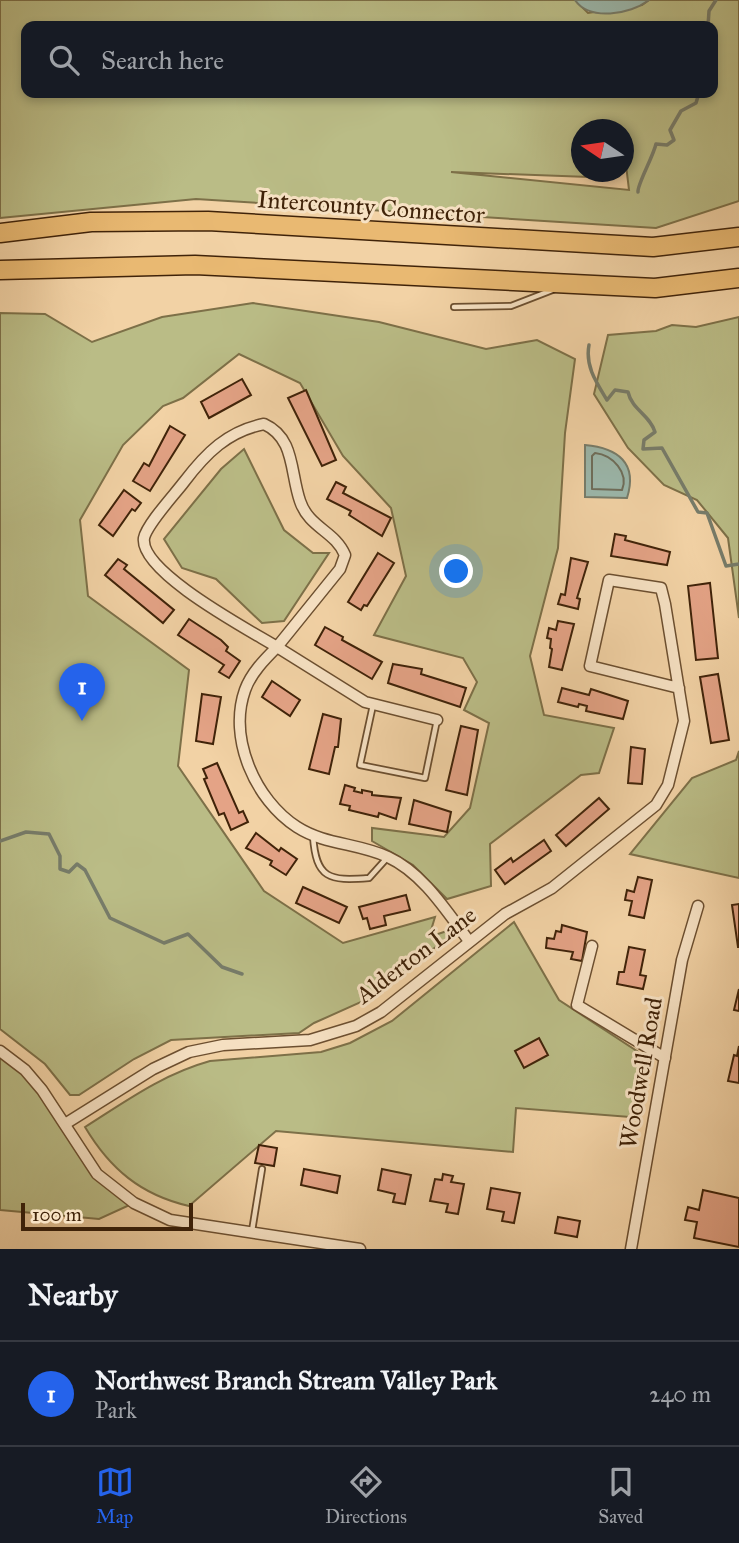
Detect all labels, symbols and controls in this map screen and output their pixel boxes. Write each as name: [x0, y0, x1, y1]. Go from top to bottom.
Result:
search box: [21, 21, 718, 98]
icon: search: [45, 41, 83, 79]
text: Search here: [101, 44, 224, 76]
north arrow: [571, 119, 634, 182]
street label: Intercounty Connector: [256, 184, 486, 230]
your location: [439, 554, 473, 588]
pin: 1: [59, 663, 105, 721]
street label: Alderton Lane: [349, 900, 482, 1011]
street label: Woodwell Road: [613, 995, 669, 1151]
scale bar: [21, 1200, 192, 1232]
text: 100 m: [32, 1203, 82, 1226]
text: Nearby: [28, 1277, 118, 1313]
text: Northwest Branch Stream Valley Park: [95, 1364, 497, 1396]
text: 1: [46, 1380, 56, 1408]
text: 240 m: [649, 1380, 711, 1408]
text: Park: [95, 1396, 137, 1424]
tab: Map: [96, 1463, 134, 1528]
tab: Directions: [325, 1463, 407, 1528]
tab: Saved: [598, 1463, 643, 1528]

